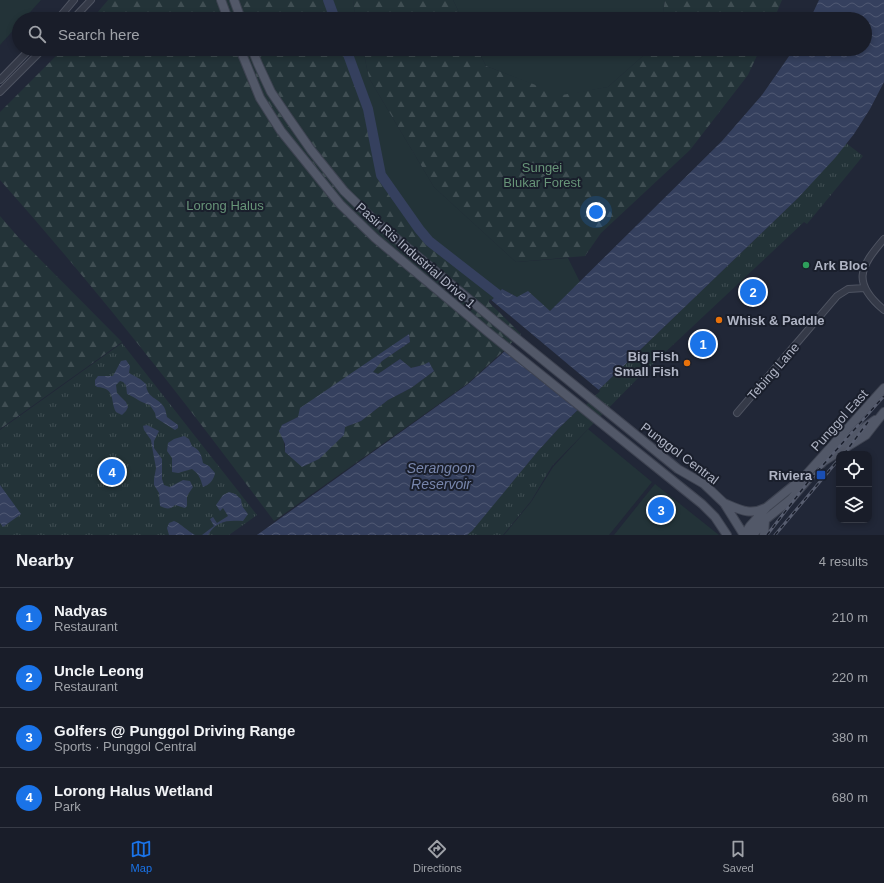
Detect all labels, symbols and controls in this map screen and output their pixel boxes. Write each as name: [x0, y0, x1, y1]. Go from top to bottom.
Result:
search box: [12, 12, 872, 56]
icon: search: [26, 23, 48, 45]
text: Search here: [58, 26, 140, 43]
park label: Sungei Blukar Forest: [503, 160, 581, 190]
park label: Lorong Halus: [186, 198, 264, 213]
street label: Pasir Ris Industrial Drive 1: [353, 199, 478, 311]
your location: [586, 202, 606, 222]
place label: Ark Bloc: [814, 258, 867, 273]
marker: Ark Bloc: [801, 260, 811, 270]
pin: 2: [740, 277, 766, 307]
place label: Whisk & Paddle: [727, 313, 825, 328]
marker: Whisk & Paddle: [714, 315, 724, 325]
pin: 1: [690, 329, 716, 359]
street label: Tebing Lane: [744, 340, 802, 403]
place label: Big Fish Small Fish: [614, 349, 679, 379]
marker: Big Fish Small Fish: [682, 358, 692, 368]
street label: Punggol East: [808, 386, 871, 454]
street label: Punggol Central: [638, 419, 722, 488]
map controls: [836, 451, 872, 523]
button: locate: [836, 451, 872, 487]
pin: 4: [99, 457, 125, 487]
water label: Serangoon Reservoir: [407, 460, 475, 492]
place label: Riviera: [769, 468, 813, 483]
marker: Riviera: [815, 469, 827, 481]
button: layers: [836, 487, 872, 523]
pin: 3: [648, 495, 674, 525]
text: Nearby: [16, 551, 74, 570]
text: 4 results: [819, 554, 868, 569]
text: Nadyas: [54, 602, 107, 619]
text: 1: [25, 610, 33, 625]
text: 210 m: [832, 610, 868, 625]
text: Restaurant: [54, 619, 118, 634]
text: Uncle Leong: [54, 662, 144, 679]
text: 2: [25, 670, 33, 685]
text: 220 m: [832, 670, 868, 685]
text: Restaurant: [54, 679, 118, 694]
text: Golfers @ Punggol Driving Range: [54, 722, 295, 739]
text: 3: [25, 730, 33, 745]
text: 380 m: [832, 730, 868, 745]
text: Sports · Punggol Central: [54, 739, 196, 754]
text: Lorong Halus Wetland: [54, 782, 213, 799]
text: 4: [25, 790, 33, 805]
text: 680 m: [832, 790, 868, 805]
text: Park: [54, 799, 81, 814]
tab: Map: [130, 838, 152, 874]
tab: Directions: [413, 838, 462, 874]
tab: Saved: [722, 838, 754, 874]

